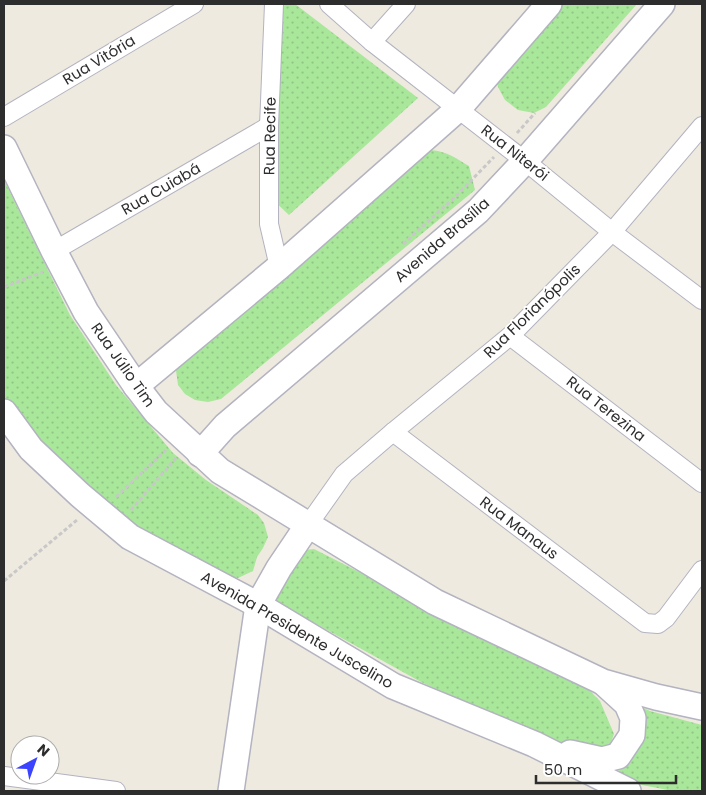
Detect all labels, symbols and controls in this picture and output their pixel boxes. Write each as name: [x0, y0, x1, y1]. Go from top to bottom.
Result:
street label: Rua Vitória: [59, 30, 139, 89]
street label: Rua Recife: [258, 97, 281, 175]
street label: Rua Niterói: [477, 119, 554, 186]
street label: Rua Cuiabá: [117, 157, 204, 220]
street label: Avenida Brasília: [390, 193, 494, 287]
street label: Rua Florianópolis: [479, 259, 585, 362]
street label: Rua Júlio Tim: [87, 318, 160, 411]
street label: Rua Terezina: [562, 371, 650, 446]
street label: Rua Manaus: [476, 491, 563, 564]
street label: Avenida Presidente Juscelino: [197, 566, 397, 693]
north arrow: [10, 735, 60, 785]
text: N: [33, 739, 54, 761]
scale bar: [536, 752, 676, 784]
text: 50 m: [544, 759, 582, 780]

